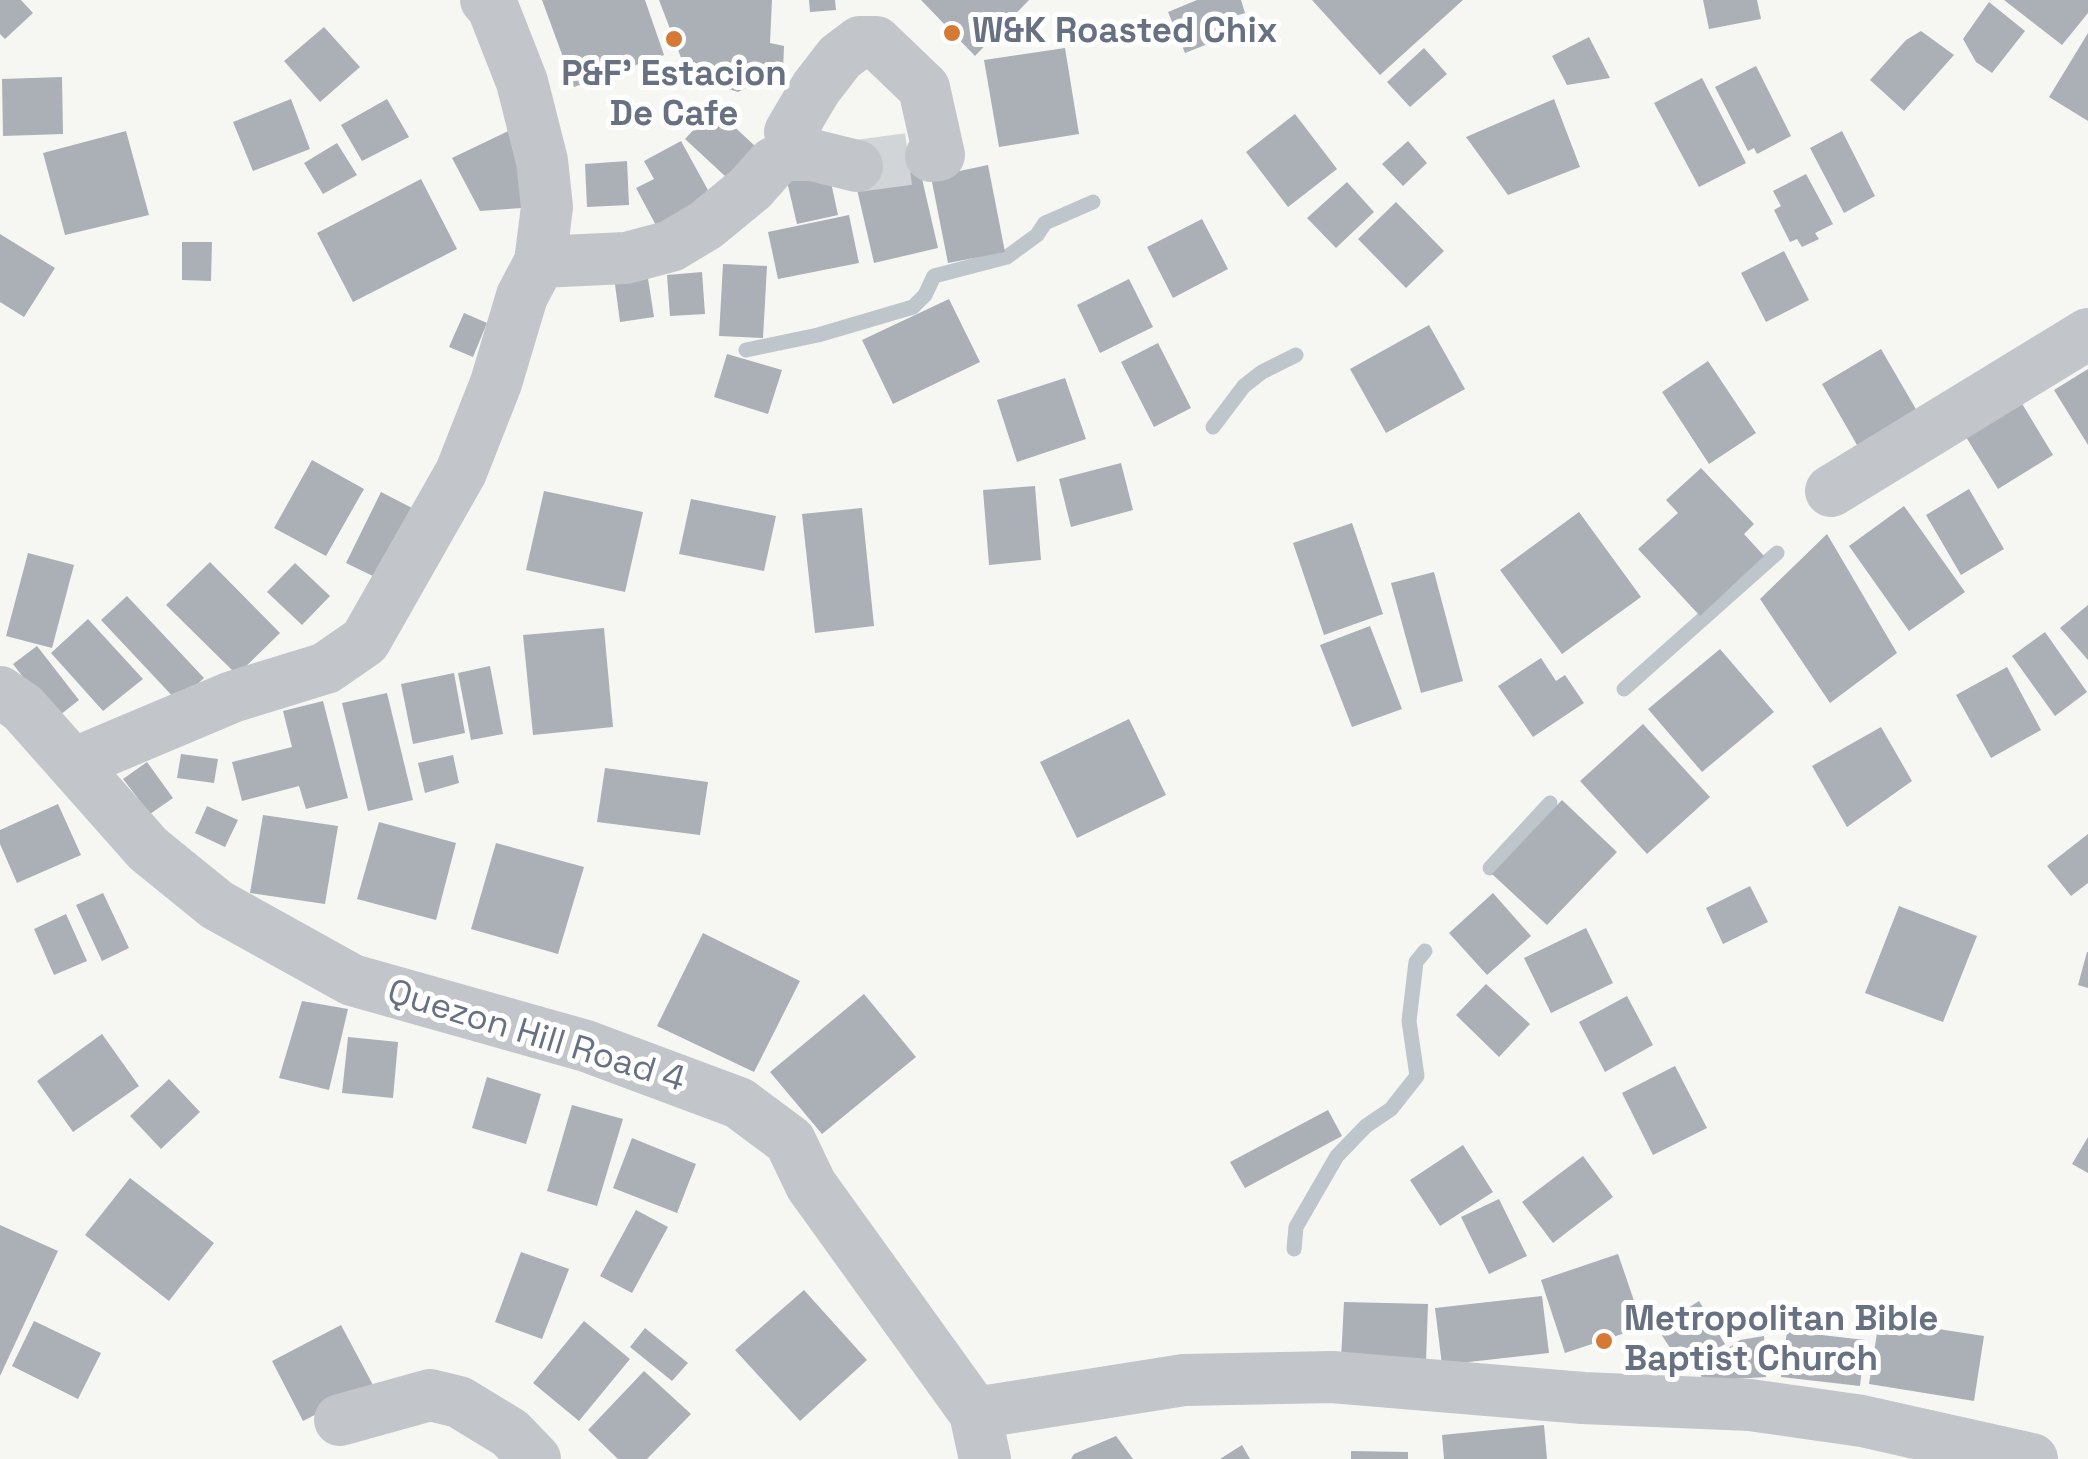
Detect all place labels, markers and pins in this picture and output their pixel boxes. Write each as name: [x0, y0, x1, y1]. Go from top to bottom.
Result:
place label: W&K Roasted Chix: [972, 12, 1277, 54]
marker: W&K Roasted Chix: [941, 22, 963, 44]
marker: P&F' Estacion De Cafe: [663, 28, 685, 50]
place label: P&F' Estacion De Cafe: [561, 55, 787, 137]
place label: Metropolitan Bible Baptist Church: [1624, 1300, 1939, 1382]
marker: Metropolitan Bible Baptist Church: [1593, 1330, 1615, 1352]

